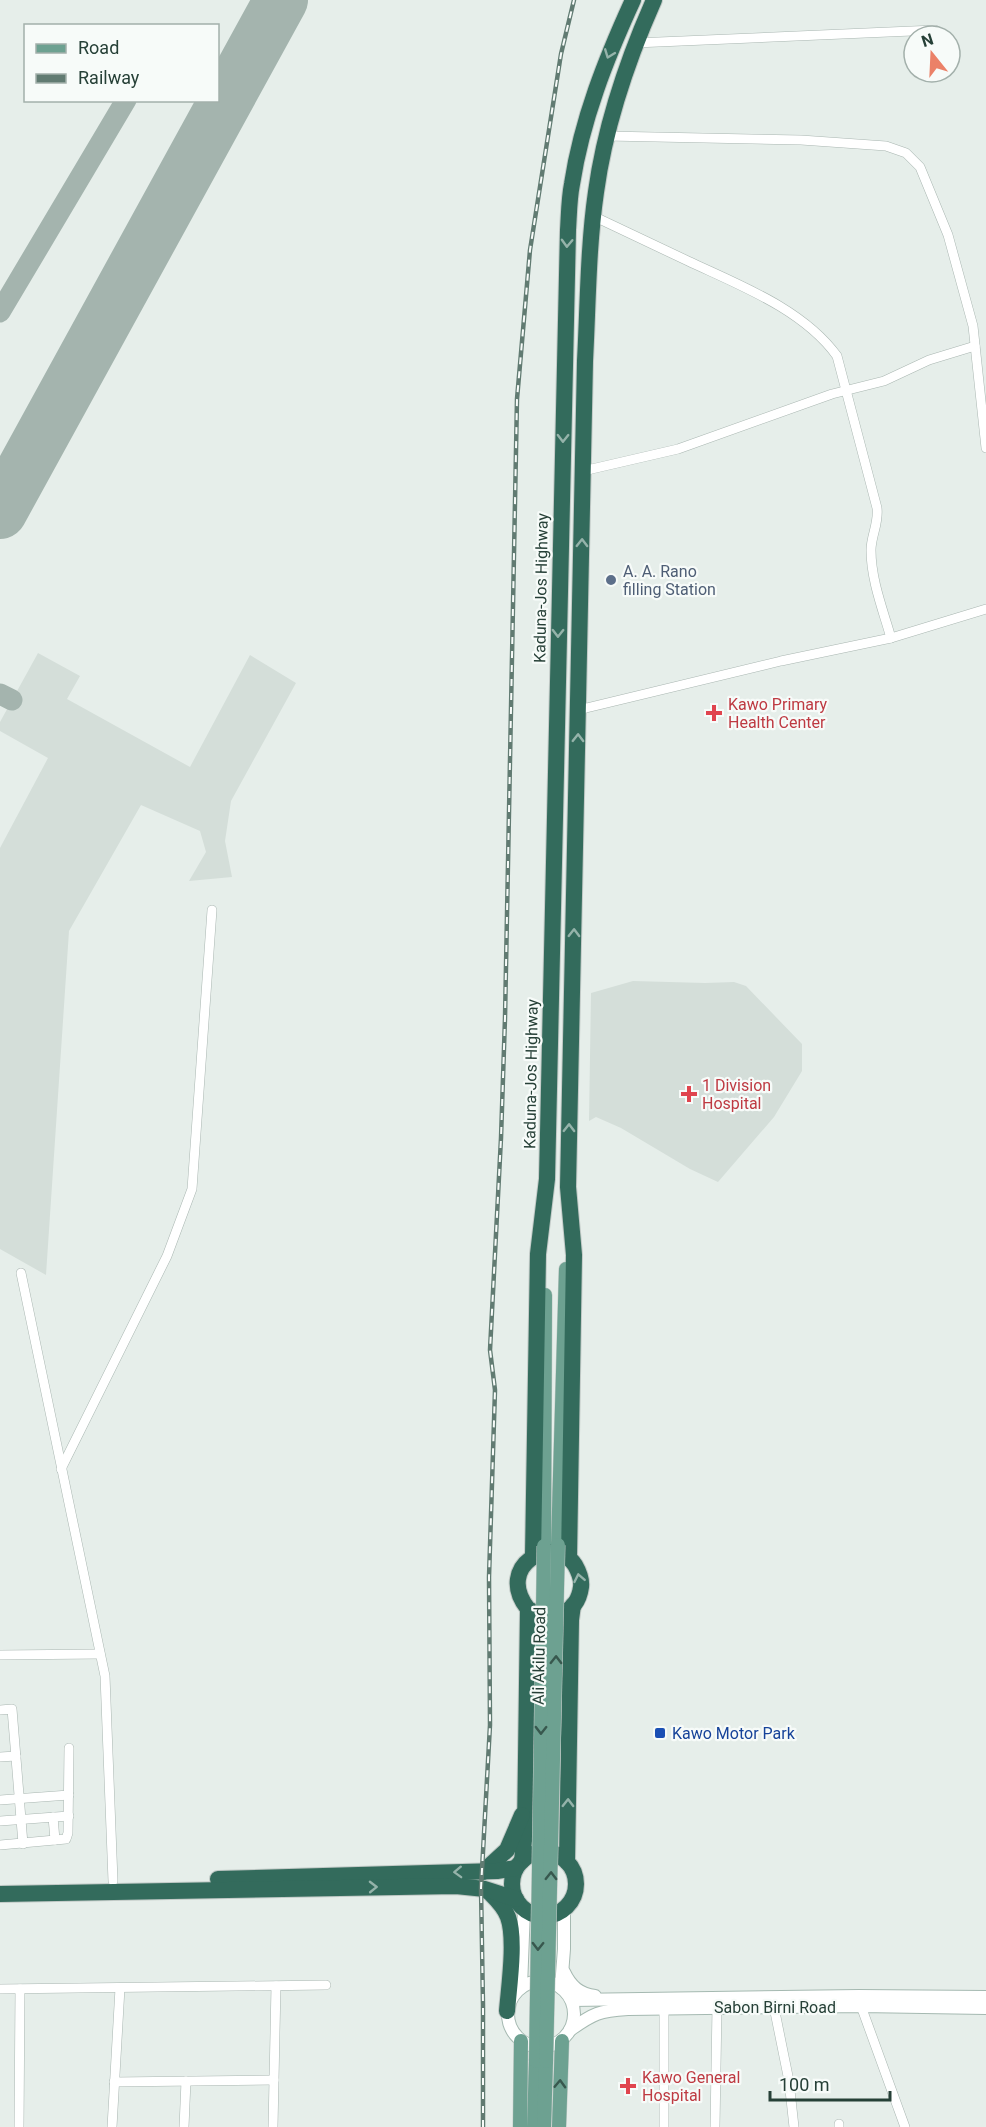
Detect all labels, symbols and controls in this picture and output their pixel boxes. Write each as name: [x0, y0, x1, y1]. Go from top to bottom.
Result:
legend: [24, 24, 219, 102]
north arrow: [902, 24, 962, 84]
text: N: [919, 29, 936, 51]
text: Road: [78, 37, 119, 58]
one-way arrow: [604, 47, 616, 58]
text: Railway: [78, 67, 140, 88]
one-way arrow: [561, 238, 574, 247]
one-way arrow: [556, 433, 569, 442]
street label: Kaduna-Jos Highway: [530, 512, 552, 663]
one-way arrow: [576, 539, 588, 548]
place label: A. A. Rano filling Station: [623, 562, 716, 599]
marker: A. A. Rano filling Station: [604, 573, 618, 587]
one-way arrow: [552, 628, 565, 637]
place label: Kawo Primary Health Center: [728, 695, 828, 732]
marker: Kawo Primary Health Center: [705, 704, 723, 722]
one-way arrow: [571, 734, 584, 743]
one-way arrow: [567, 929, 580, 938]
street label: Kaduna-Jos Highway: [520, 998, 542, 1149]
place label: 1 Division Hospital: [702, 1076, 771, 1113]
marker: 1 Division Hospital: [680, 1085, 698, 1103]
one-way arrow: [563, 1124, 576, 1133]
one-way arrow: [573, 1573, 586, 1583]
street label: Ali Akilu Road: [529, 1607, 549, 1705]
one-way arrow: [549, 1656, 562, 1665]
place label: Kawo Motor Park: [672, 1724, 796, 1743]
one-way arrow: [535, 1726, 547, 1735]
marker: Kawo Motor Park: [653, 1726, 667, 1740]
one-way arrow: [562, 1799, 574, 1808]
one-way arrow: [454, 1866, 463, 1878]
one-way arrow: [544, 1872, 557, 1881]
one-way arrow: [369, 1881, 378, 1894]
one-way arrow: [531, 1942, 544, 1951]
street label: Sabon Birni Road: [714, 1998, 836, 2017]
scale bar: [770, 2064, 890, 2102]
place label: Kawo General Hospital: [642, 2068, 740, 2105]
text: 100 m: [779, 2074, 830, 2095]
marker: Kawo General Hospital: [619, 2077, 637, 2095]
one-way arrow: [554, 2079, 567, 2088]

